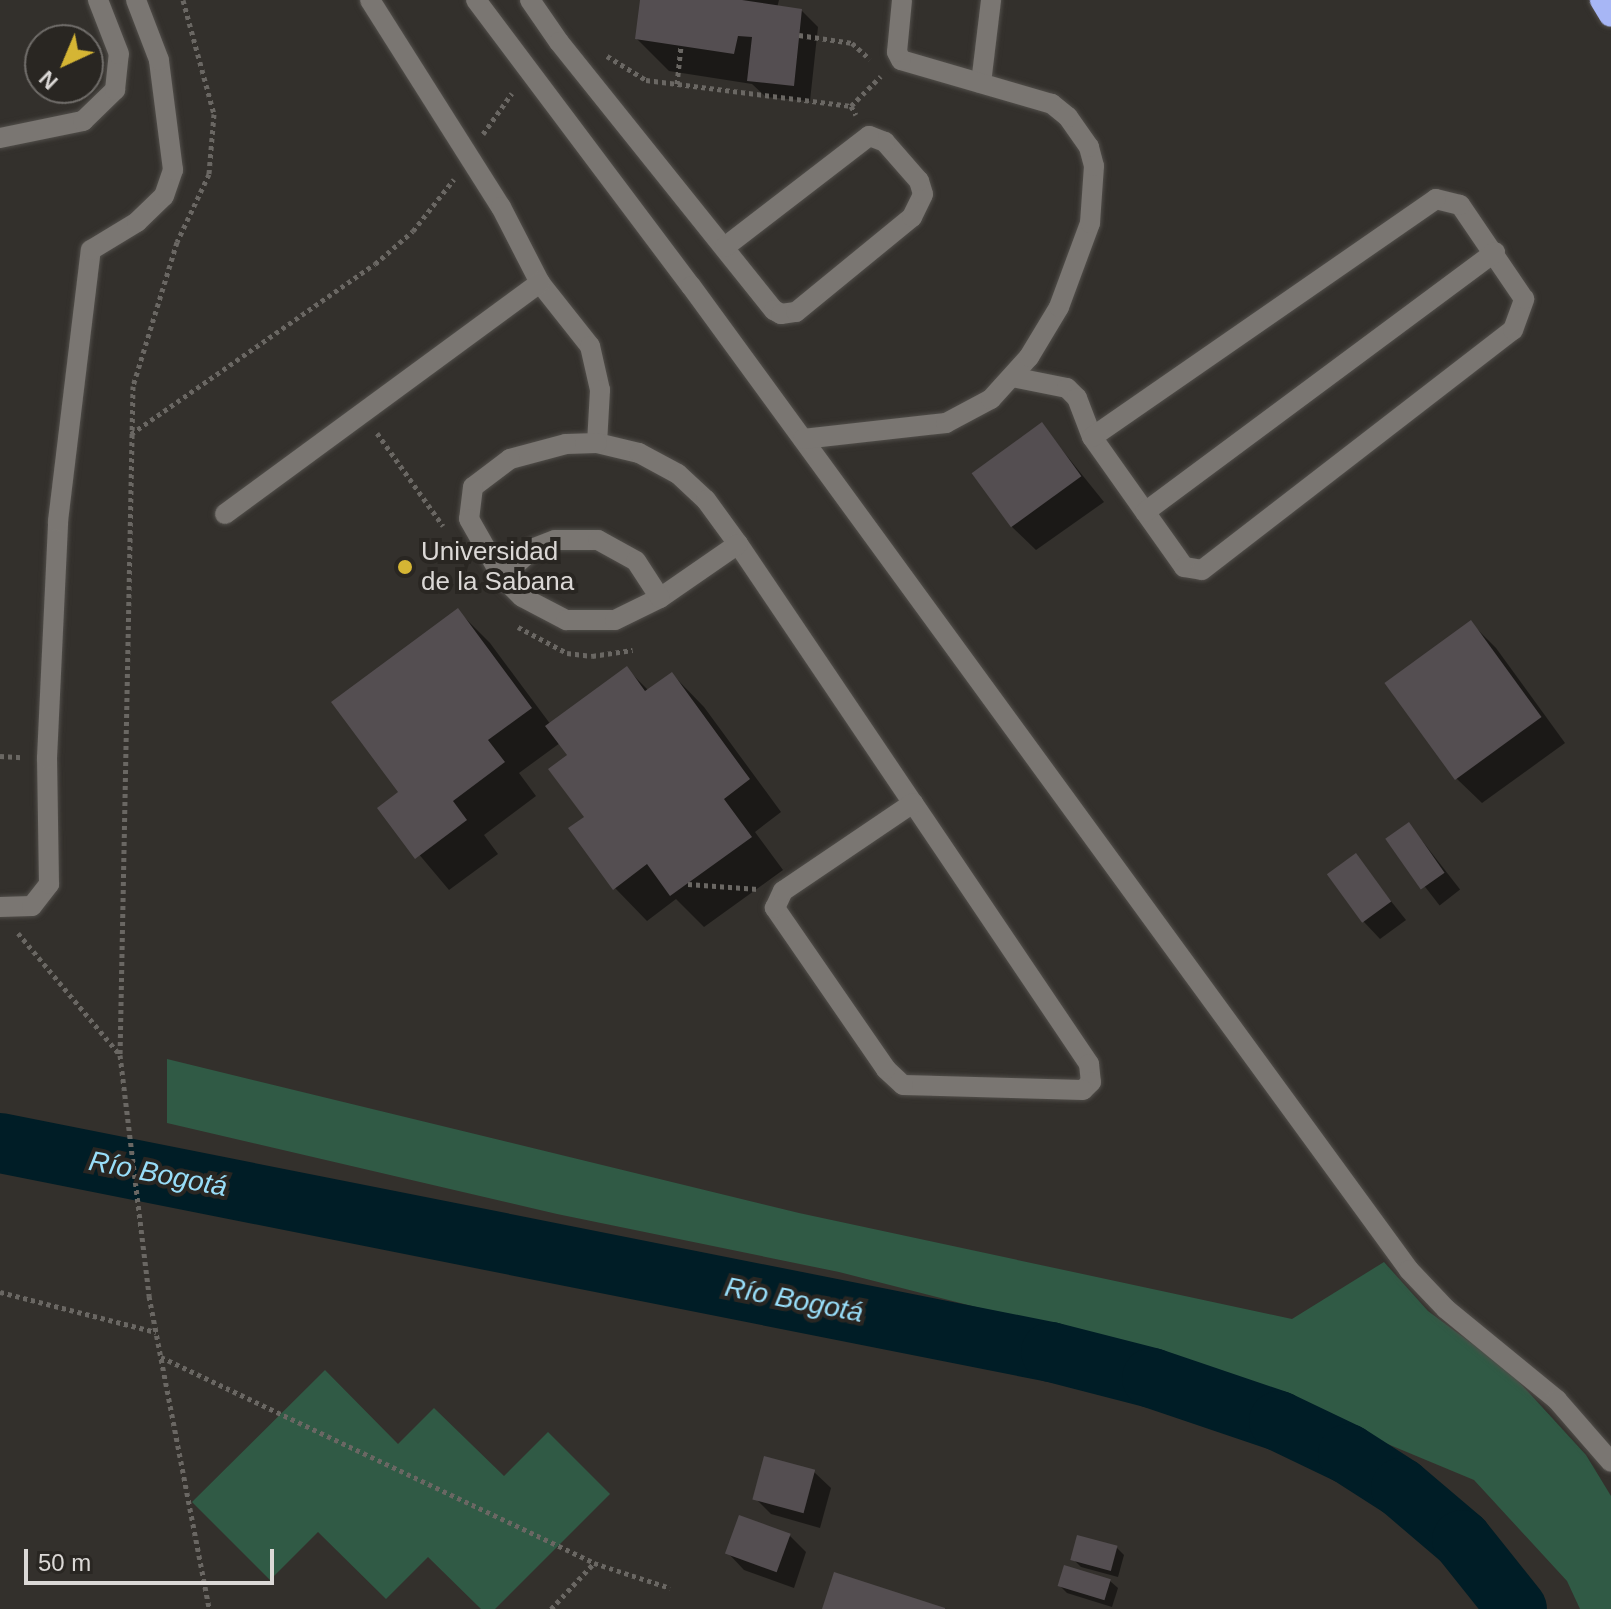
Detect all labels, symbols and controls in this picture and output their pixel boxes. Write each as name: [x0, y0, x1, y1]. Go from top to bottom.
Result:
north arrow: [24, 24, 104, 104]
text: N: [34, 66, 63, 95]
place label: Universidad de la Sabana: [421, 536, 574, 598]
marker: Universidad de la Sabana: [396, 558, 414, 576]
water label: Río Bogotá: [86, 1144, 230, 1204]
water label: Río Bogotá: [722, 1270, 866, 1330]
scale bar: [28, 1533, 278, 1583]
text: 50 m: [38, 1549, 91, 1576]

